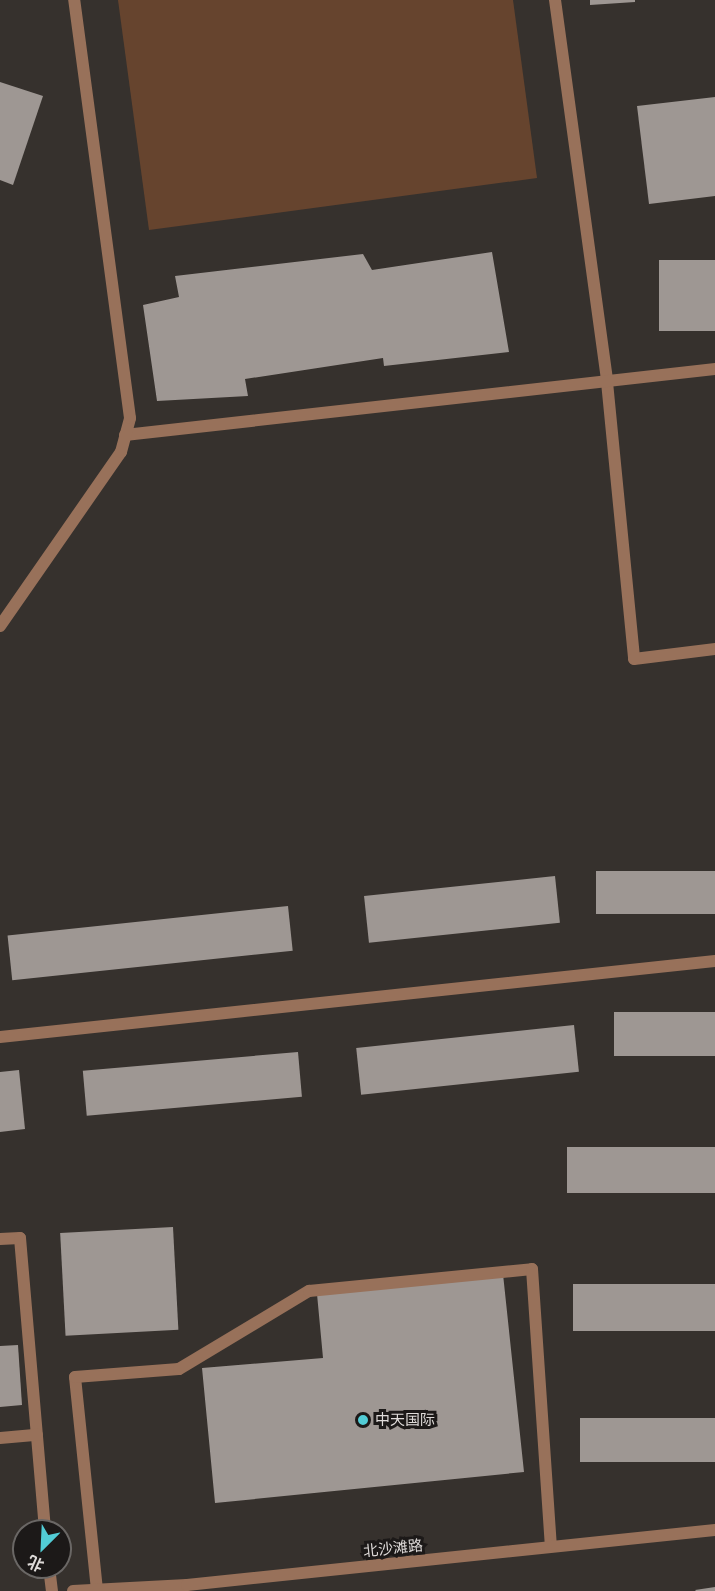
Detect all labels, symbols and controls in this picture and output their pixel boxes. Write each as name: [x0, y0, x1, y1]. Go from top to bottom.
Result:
place label: 中天国际: [375, 1411, 435, 1429]
marker: 中天国际: [356, 1413, 370, 1427]
north arrow: [12, 1519, 72, 1579]
street label: 北沙滩路: [362, 1536, 424, 1560]
text: 北: [24, 1550, 47, 1577]

